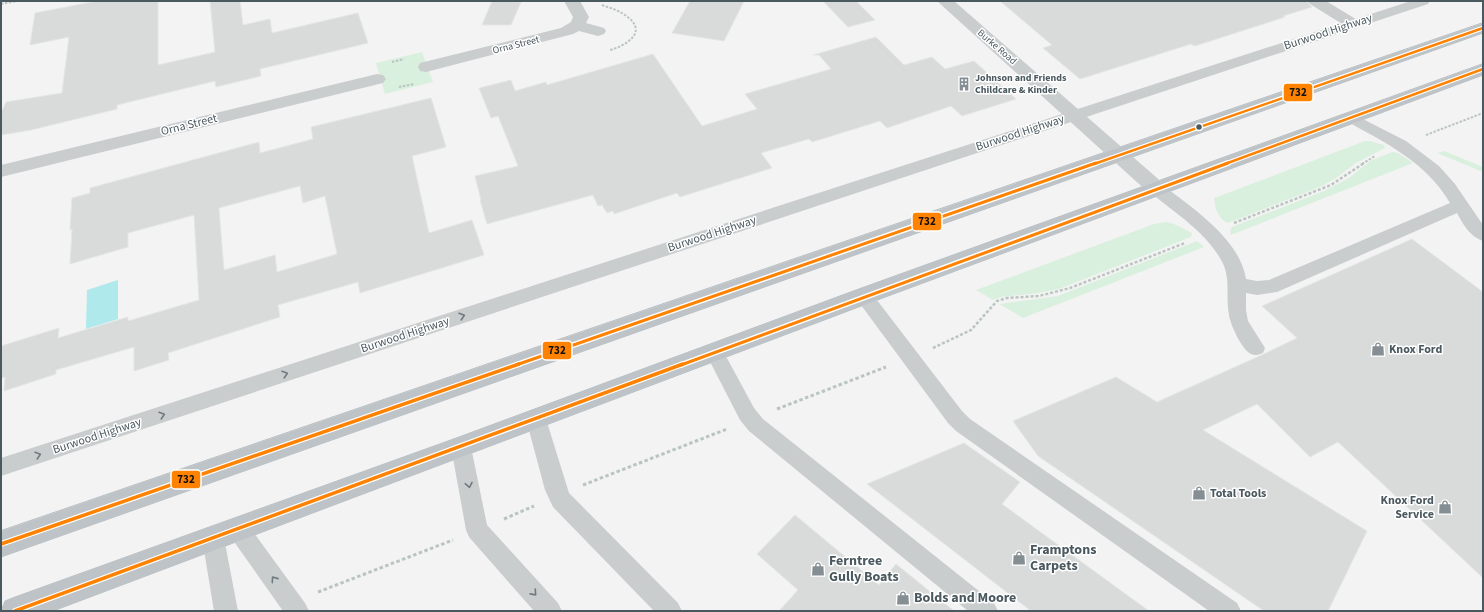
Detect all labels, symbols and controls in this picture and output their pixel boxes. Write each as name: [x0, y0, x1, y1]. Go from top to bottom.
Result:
street label: Burwood Highway: [1282, 10, 1375, 54]
street label: Burke Road: [974, 26, 1020, 68]
street label: Orna Street: [491, 32, 541, 58]
place label: Johnson and Friends Childcare & Kinder: [975, 71, 1067, 97]
building icon: Johnson and Friends Childcare & Kinder: [956, 76, 972, 92]
line badge: 732: [1283, 83, 1313, 102]
text: 732: [1289, 85, 1307, 100]
street label: Orna Street: [159, 110, 219, 140]
street label: Burwood Highway: [974, 111, 1067, 155]
unlabelled marker: [1194, 122, 1204, 132]
street label: Burwood Highway: [666, 212, 759, 256]
line badge: 732: [912, 212, 942, 231]
text: 732: [918, 214, 936, 229]
one-way arrow: [458, 312, 465, 321]
street label: Burwood Highway: [359, 313, 452, 357]
line badge: 732: [542, 341, 572, 360]
shop icon: Knox Ford: [1370, 341, 1386, 357]
place label: Knox Ford: [1389, 341, 1443, 358]
text: 732: [548, 343, 566, 358]
one-way arrow: [281, 370, 288, 379]
one-way arrow: [158, 411, 165, 419]
street label: Burwood Highway: [51, 414, 144, 458]
one-way arrow: [34, 451, 41, 460]
line badge: 732: [171, 470, 201, 489]
text: 732: [177, 472, 195, 487]
one-way arrow: [464, 482, 472, 488]
shop icon: Total Tools: [1191, 485, 1207, 501]
place label: Total Tools: [1210, 485, 1266, 502]
place label: Knox Ford Service: [1381, 492, 1434, 523]
shop icon: Knox Ford Service: [1437, 499, 1453, 515]
place label: Framptons Carpets: [1030, 540, 1096, 576]
shop icon: Framptons Carpets: [1011, 550, 1027, 566]
place label: Ferntree Gully Boats: [829, 551, 899, 587]
shop icon: Ferntree Gully Boats: [810, 561, 826, 577]
one-way arrow: [272, 577, 279, 584]
one-way arrow: [529, 588, 536, 596]
place label: Bolds and Moore: [914, 588, 1016, 608]
shop icon: Bolds and Moore: [895, 590, 911, 606]

